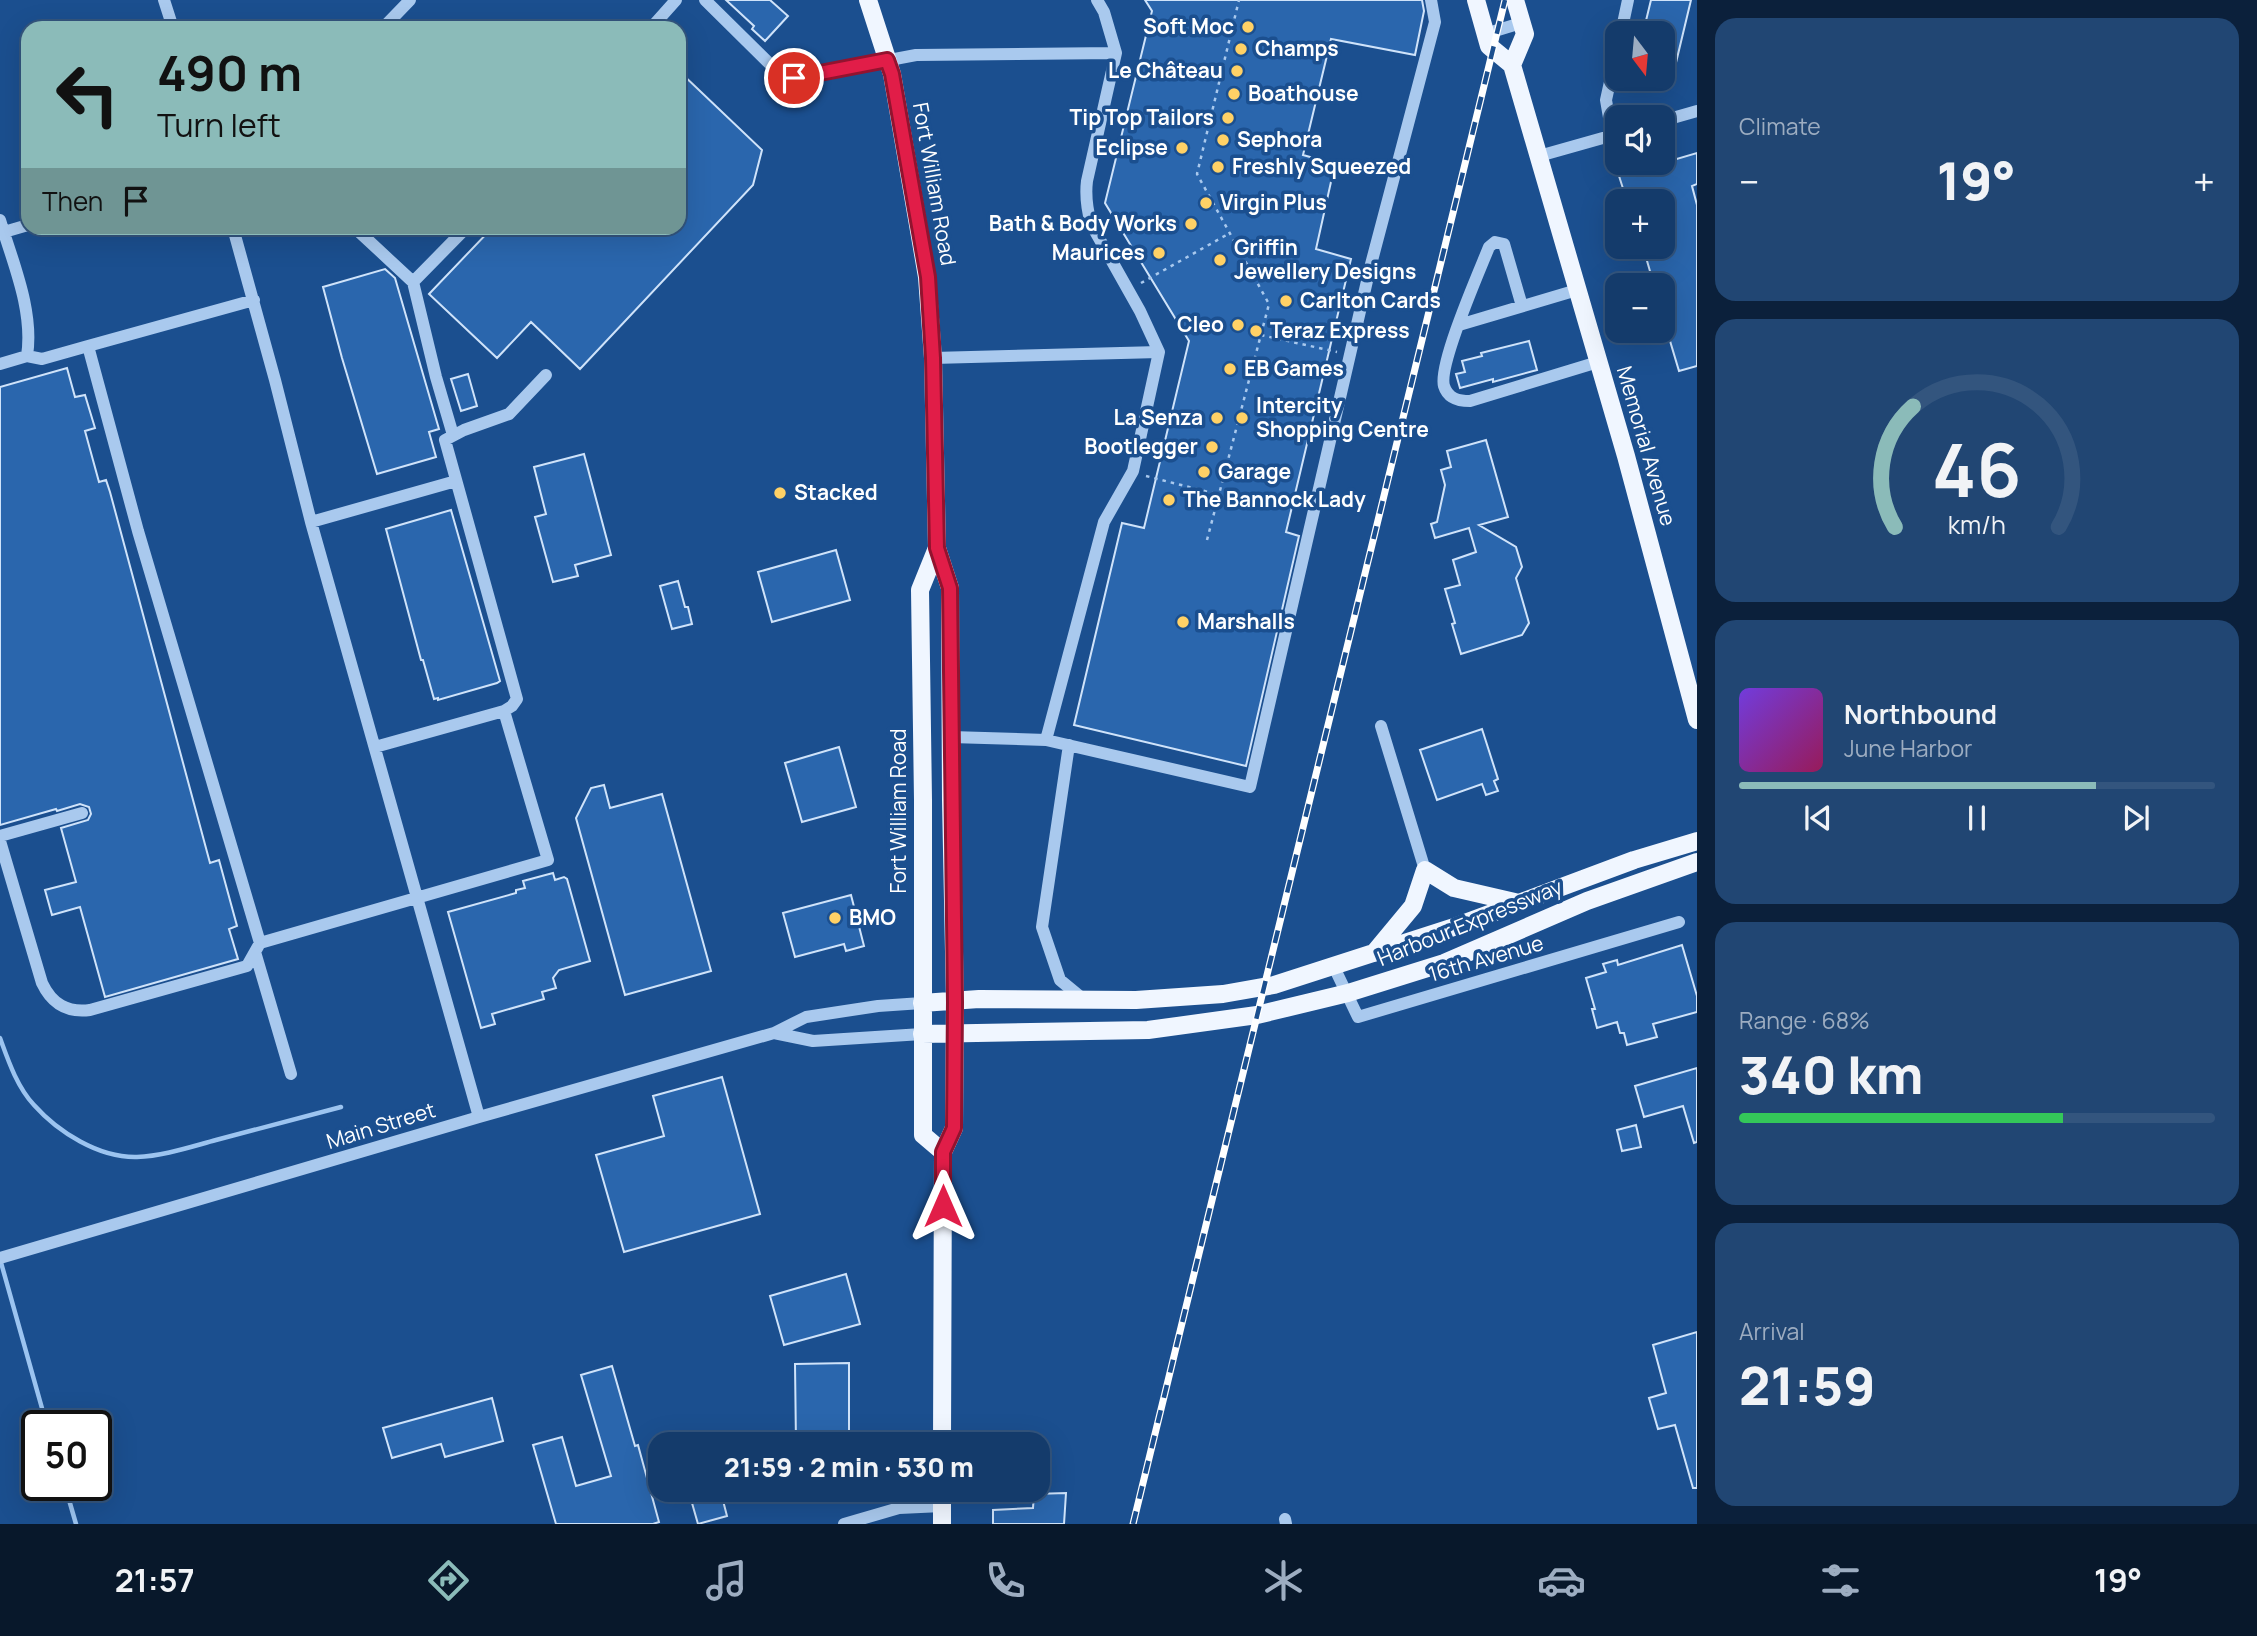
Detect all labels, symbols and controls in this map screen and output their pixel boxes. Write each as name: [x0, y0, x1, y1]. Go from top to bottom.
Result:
place label: Soft Moc: [1143, 12, 1234, 40]
marker: Soft Moc: [1240, 19, 1256, 35]
north arrow: [1605, 21, 1675, 91]
map controls: [1605, 21, 1675, 343]
place label: Champs: [1255, 34, 1339, 62]
text: 490 m: [157, 39, 302, 106]
marker: Champs: [1233, 41, 1249, 57]
pin: [764, 48, 824, 108]
icon: left: [42, 49, 133, 140]
place label: Le Château: [1108, 56, 1223, 84]
icon: arrive: [775, 59, 813, 97]
marker: Le Château: [1229, 63, 1245, 79]
place label: Boathouse: [1248, 79, 1359, 107]
marker: Boathouse: [1226, 86, 1242, 102]
street label: Fort William Road: [907, 100, 963, 268]
text: Turn left: [157, 103, 281, 147]
place label: Tip Top Tailors: [1070, 103, 1214, 131]
button: sound: [1605, 105, 1675, 175]
marker: Tip Top Tailors: [1220, 110, 1236, 126]
text: Climate: [1739, 110, 1821, 142]
place label: Sephora: [1237, 125, 1322, 153]
marker: Sephora: [1215, 132, 1231, 148]
place label: Eclipse: [1095, 133, 1168, 161]
marker: Eclipse: [1174, 140, 1190, 156]
text: 19°: [1937, 145, 2016, 216]
place label: Freshly Squeezed: [1232, 152, 1411, 180]
text: −: [1739, 155, 1760, 207]
text: +: [2193, 155, 2215, 207]
marker: Freshly Squeezed: [1210, 159, 1226, 175]
icon: arrive: [117, 182, 155, 220]
text: Then: [42, 183, 103, 219]
place label: Virgin Plus: [1220, 188, 1327, 216]
button: +: [1605, 189, 1675, 259]
marker: Virgin Plus: [1198, 195, 1214, 211]
place label: Bath & Body Works: [989, 209, 1177, 237]
marker: Bath & Body Works: [1183, 216, 1199, 232]
place label: Griffin Jewellery Designs: [1234, 233, 1416, 285]
place label: Maurices: [1052, 238, 1145, 266]
marker: Maurices: [1151, 245, 1167, 261]
marker: Griffin Jewellery Designs: [1212, 252, 1228, 268]
button: −: [1605, 273, 1675, 343]
place label: Carlton Cards: [1300, 286, 1441, 314]
marker: Carlton Cards: [1278, 293, 1294, 309]
place label: Cleo: [1177, 310, 1224, 338]
place label: Teraz Express: [1270, 316, 1410, 344]
marker: Cleo: [1230, 317, 1246, 333]
marker: Teraz Express: [1248, 323, 1264, 339]
place label: EB Games: [1244, 354, 1344, 382]
marker: EB Games: [1222, 361, 1238, 377]
street label: Memorial Avenue: [1611, 363, 1683, 529]
place label: Intercity Shopping Centre: [1256, 391, 1429, 443]
place label: La Senza: [1114, 403, 1203, 431]
marker: La Senza: [1209, 410, 1225, 426]
marker: Intercity Shopping Centre: [1234, 410, 1250, 426]
text: 46: [1932, 419, 2022, 519]
place label: Bootlegger: [1084, 432, 1198, 460]
marker: Bootlegger: [1204, 439, 1220, 455]
place label: Garage: [1218, 457, 1291, 485]
marker: Garage: [1196, 464, 1212, 480]
place label: Stacked: [794, 478, 878, 506]
marker: Stacked: [772, 485, 788, 501]
place label: The Bannock Lady: [1183, 485, 1366, 513]
marker: The Bannock Lady: [1161, 492, 1177, 508]
text: km/h: [1948, 507, 2006, 542]
place label: Marshalls: [1197, 607, 1295, 635]
marker: Marshalls: [1175, 614, 1191, 630]
text: Northbound: [1844, 696, 1997, 732]
street label: Fort William Road: [884, 728, 912, 894]
text: June Harbor: [1844, 732, 1972, 764]
icon: previous: [1799, 799, 1837, 837]
icon: pause: [1958, 799, 1996, 837]
icon: next: [2117, 799, 2155, 837]
street label: Harbour Expressway: [1373, 872, 1566, 972]
place label: BMO: [849, 903, 896, 931]
marker: BMO: [827, 910, 843, 926]
street label: 16th Avenue: [1425, 928, 1546, 988]
text: Range · 68%: [1739, 1004, 1870, 1036]
text: 340 km: [1739, 1039, 1924, 1110]
street label: Main Street: [323, 1095, 439, 1155]
position arrow: [906, 1169, 980, 1243]
text: Arrival: [1739, 1315, 1805, 1347]
text: 21:59: [1739, 1350, 1876, 1421]
speed limit sign: 50: [21, 1410, 112, 1501]
text: 21:59 · 2 min · 530 m: [724, 1449, 974, 1485]
icon: directions: [424, 1556, 473, 1605]
icon: music: [702, 1556, 751, 1605]
icon: phone: [981, 1556, 1030, 1605]
icon: climate: [1259, 1556, 1308, 1605]
icon: car: [1537, 1556, 1586, 1605]
icon: filters: [1816, 1556, 1865, 1605]
text: 21:57: [115, 1558, 195, 1602]
text: 19°: [2094, 1558, 2142, 1602]

